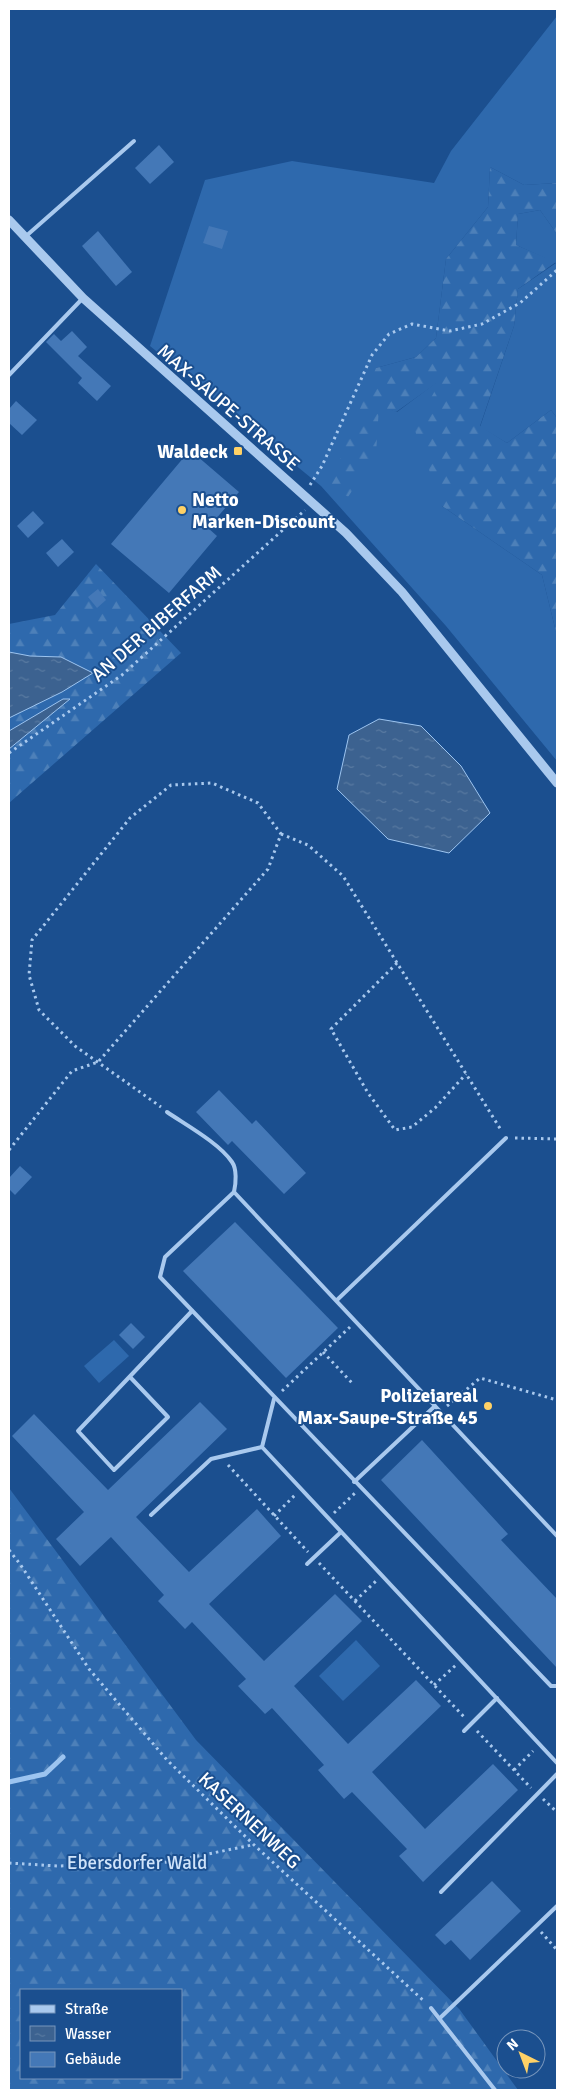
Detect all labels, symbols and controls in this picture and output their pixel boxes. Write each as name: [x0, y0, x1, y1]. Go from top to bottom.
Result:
street label: MAX-SAUPE-STRASSE: [152, 339, 305, 476]
place label: Waldeck: [157, 440, 228, 464]
marker: Waldeck: [232, 445, 244, 457]
place label: Netto Marken-Discount: [192, 488, 335, 534]
marker: Netto Marken-Discount: [176, 504, 188, 516]
street label: AN DER BIBERFARM: [86, 561, 227, 687]
place label: Polizeiareal Max-Saupe-Straße 45: [297, 1384, 478, 1430]
marker: Polizeiareal Max-Saupe-Straße 45: [482, 1400, 494, 1412]
street label: KASERNENWEG: [193, 1767, 305, 1874]
park label: Ebersdorfer Wald: [67, 1851, 207, 1875]
legend: [20, 1989, 182, 2079]
text: Straße: [65, 2000, 109, 2018]
text: Wasser: [65, 2025, 111, 2043]
north arrow: [496, 2029, 546, 2079]
text: N: [503, 2035, 522, 2054]
text: Gebäude: [65, 2050, 121, 2068]

